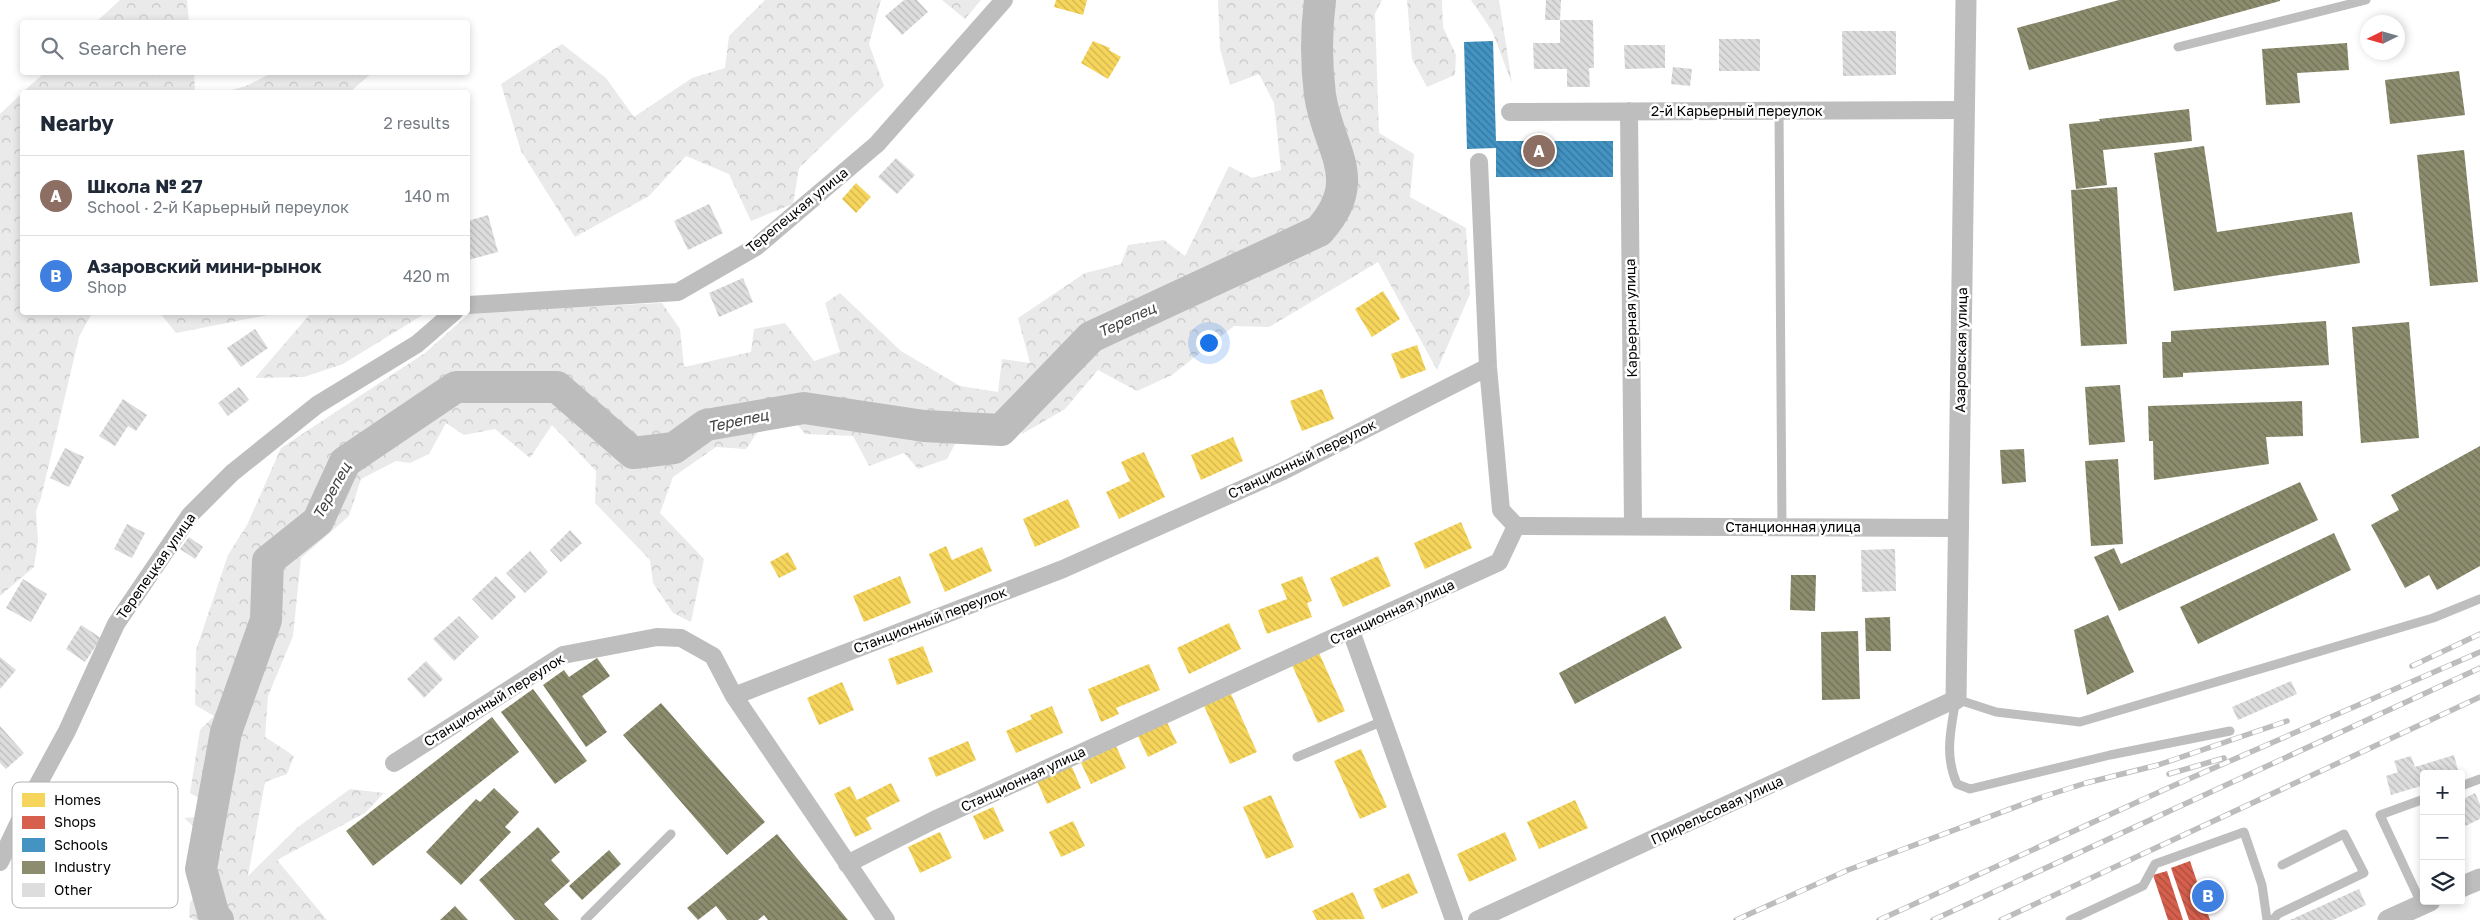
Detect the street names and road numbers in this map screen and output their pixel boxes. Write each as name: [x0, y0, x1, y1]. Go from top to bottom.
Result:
street label: 2-й Карьерный переулок: [1651, 102, 1823, 119]
street label: Терепецкая улица: [742, 163, 851, 256]
street label: Карьерная улица: [1621, 258, 1640, 378]
street label: Азаровская улица: [1951, 287, 1970, 413]
street label: Станционный переулок: [1225, 415, 1379, 502]
street label: Терепецкая улица: [113, 509, 199, 622]
street label: Станционная улица: [1725, 518, 1861, 535]
street label: Станционная улица: [1327, 575, 1457, 648]
street label: Станционный переулок: [851, 582, 1009, 657]
street label: Станционный переулок: [420, 649, 567, 750]
street label: Станционная улица: [958, 742, 1088, 815]
street label: Прирельсовая улица: [1648, 771, 1786, 848]

